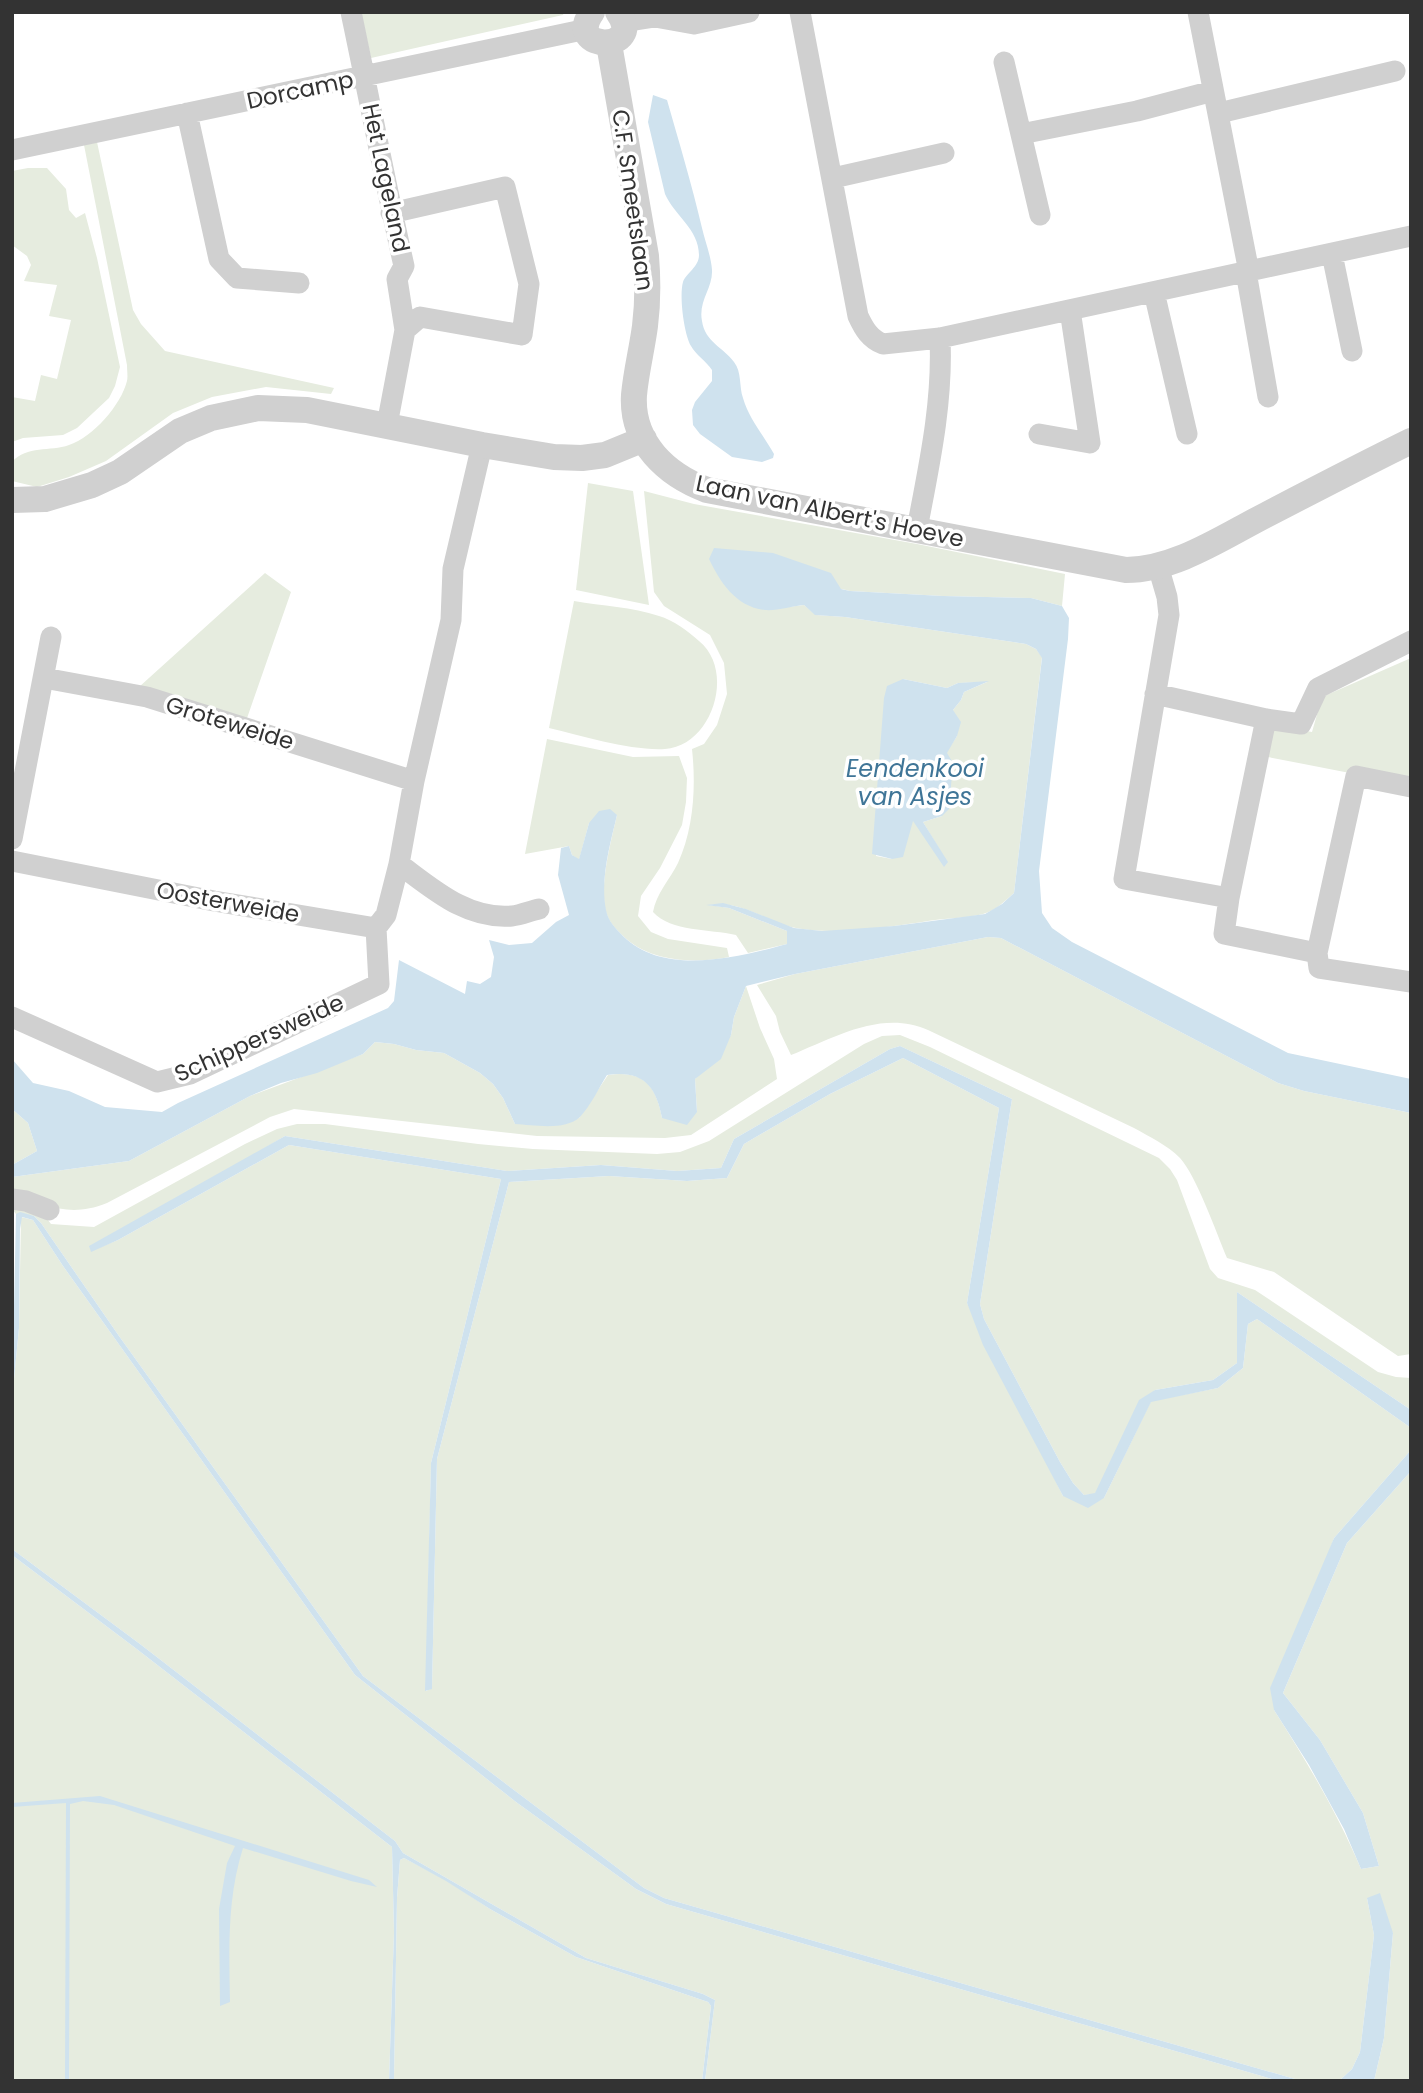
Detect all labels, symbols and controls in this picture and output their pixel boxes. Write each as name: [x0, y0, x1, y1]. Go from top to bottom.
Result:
street label: Dorcamp: [244, 63, 356, 117]
street label: Het Lageland: [355, 101, 417, 255]
street label: C.F. Smeetslaan: [604, 107, 662, 293]
street label: Laan van Albert's Hoeve: [693, 467, 967, 555]
street label: Groteweide: [162, 688, 298, 758]
water label: Eendenkooi van Asjes: [846, 752, 985, 813]
street label: Oosterweide: [154, 874, 302, 930]
street label: Schippersweide: [169, 986, 349, 1090]

